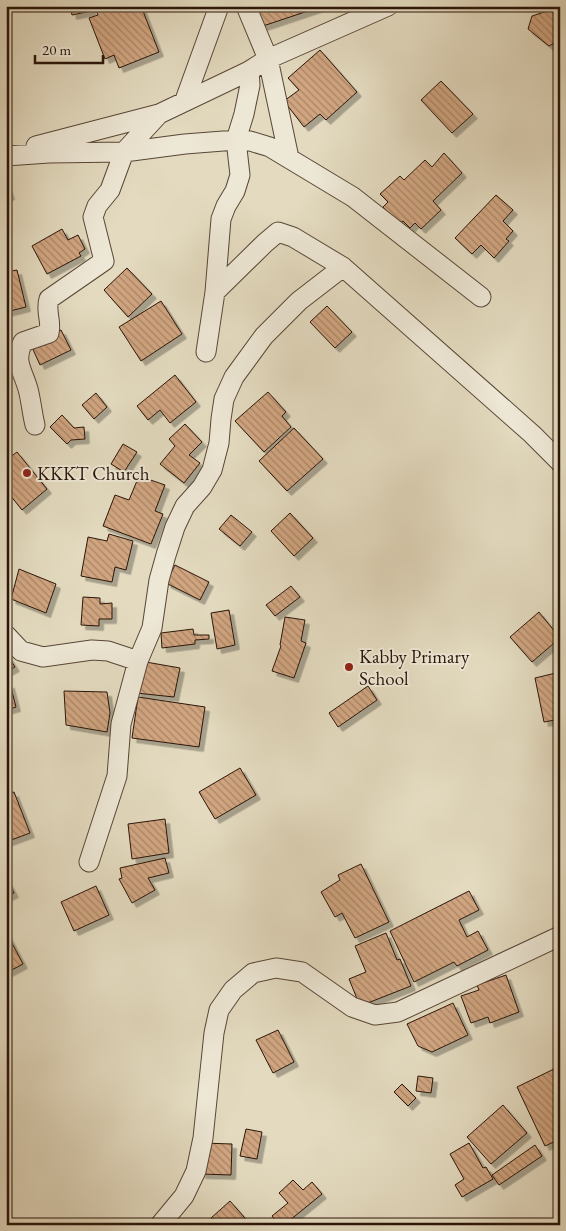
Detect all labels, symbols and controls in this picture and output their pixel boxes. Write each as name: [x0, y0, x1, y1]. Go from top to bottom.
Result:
scale bar: [35, 32, 102, 64]
text: 20 m: [42, 40, 71, 59]
place label: KKKT Church: [37, 461, 150, 486]
marker: KKKT Church: [21, 467, 33, 479]
place label: Kabby Primary School: [359, 644, 470, 691]
marker: Kabby Primary School: [343, 661, 355, 673]

